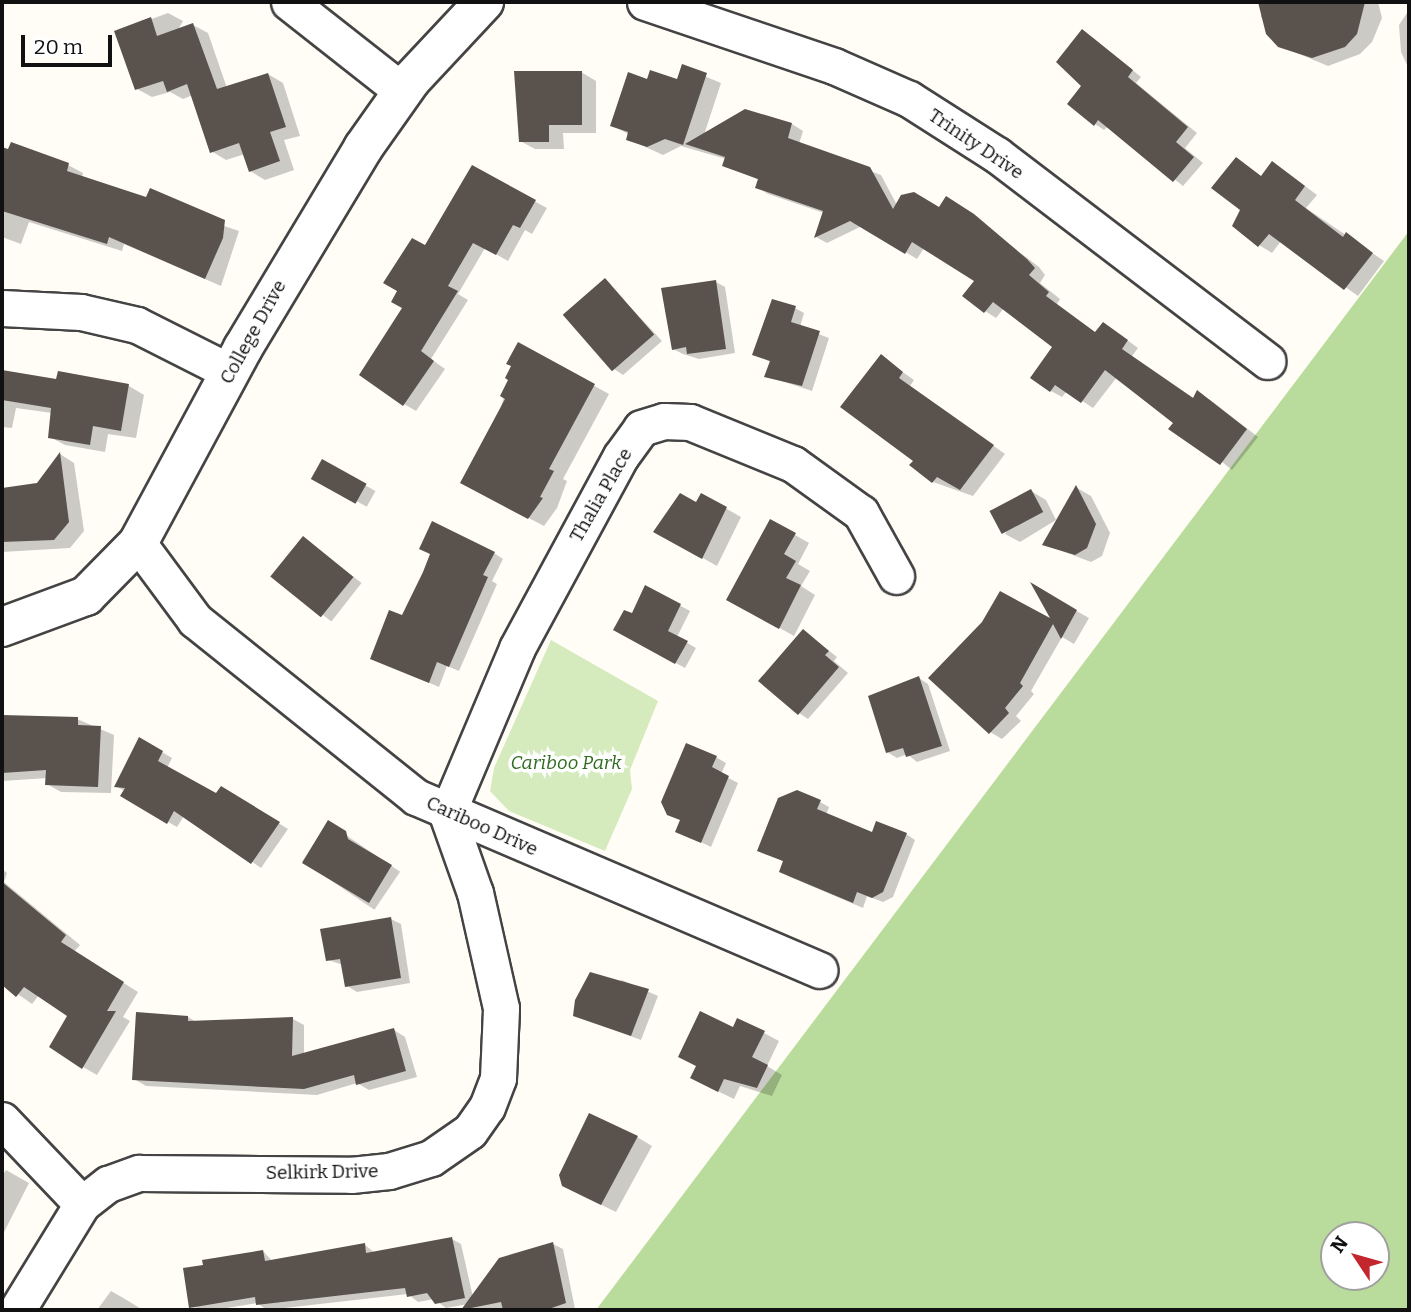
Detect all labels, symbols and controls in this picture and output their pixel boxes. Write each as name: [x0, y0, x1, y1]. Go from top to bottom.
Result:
scale bar: [24, 21, 116, 65]
text: 20 m: [34, 34, 83, 60]
street label: Trinity Drive: [924, 104, 1028, 184]
street label: College Drive: [215, 276, 291, 388]
street label: Thalia Place: [565, 444, 637, 546]
park label: Cariboo Park: [510, 752, 622, 774]
street label: Cariboo Drive: [423, 791, 541, 861]
street label: Selkirk Drive: [266, 1160, 378, 1184]
north arrow: [1320, 1221, 1390, 1291]
text: N: [1326, 1232, 1353, 1257]

